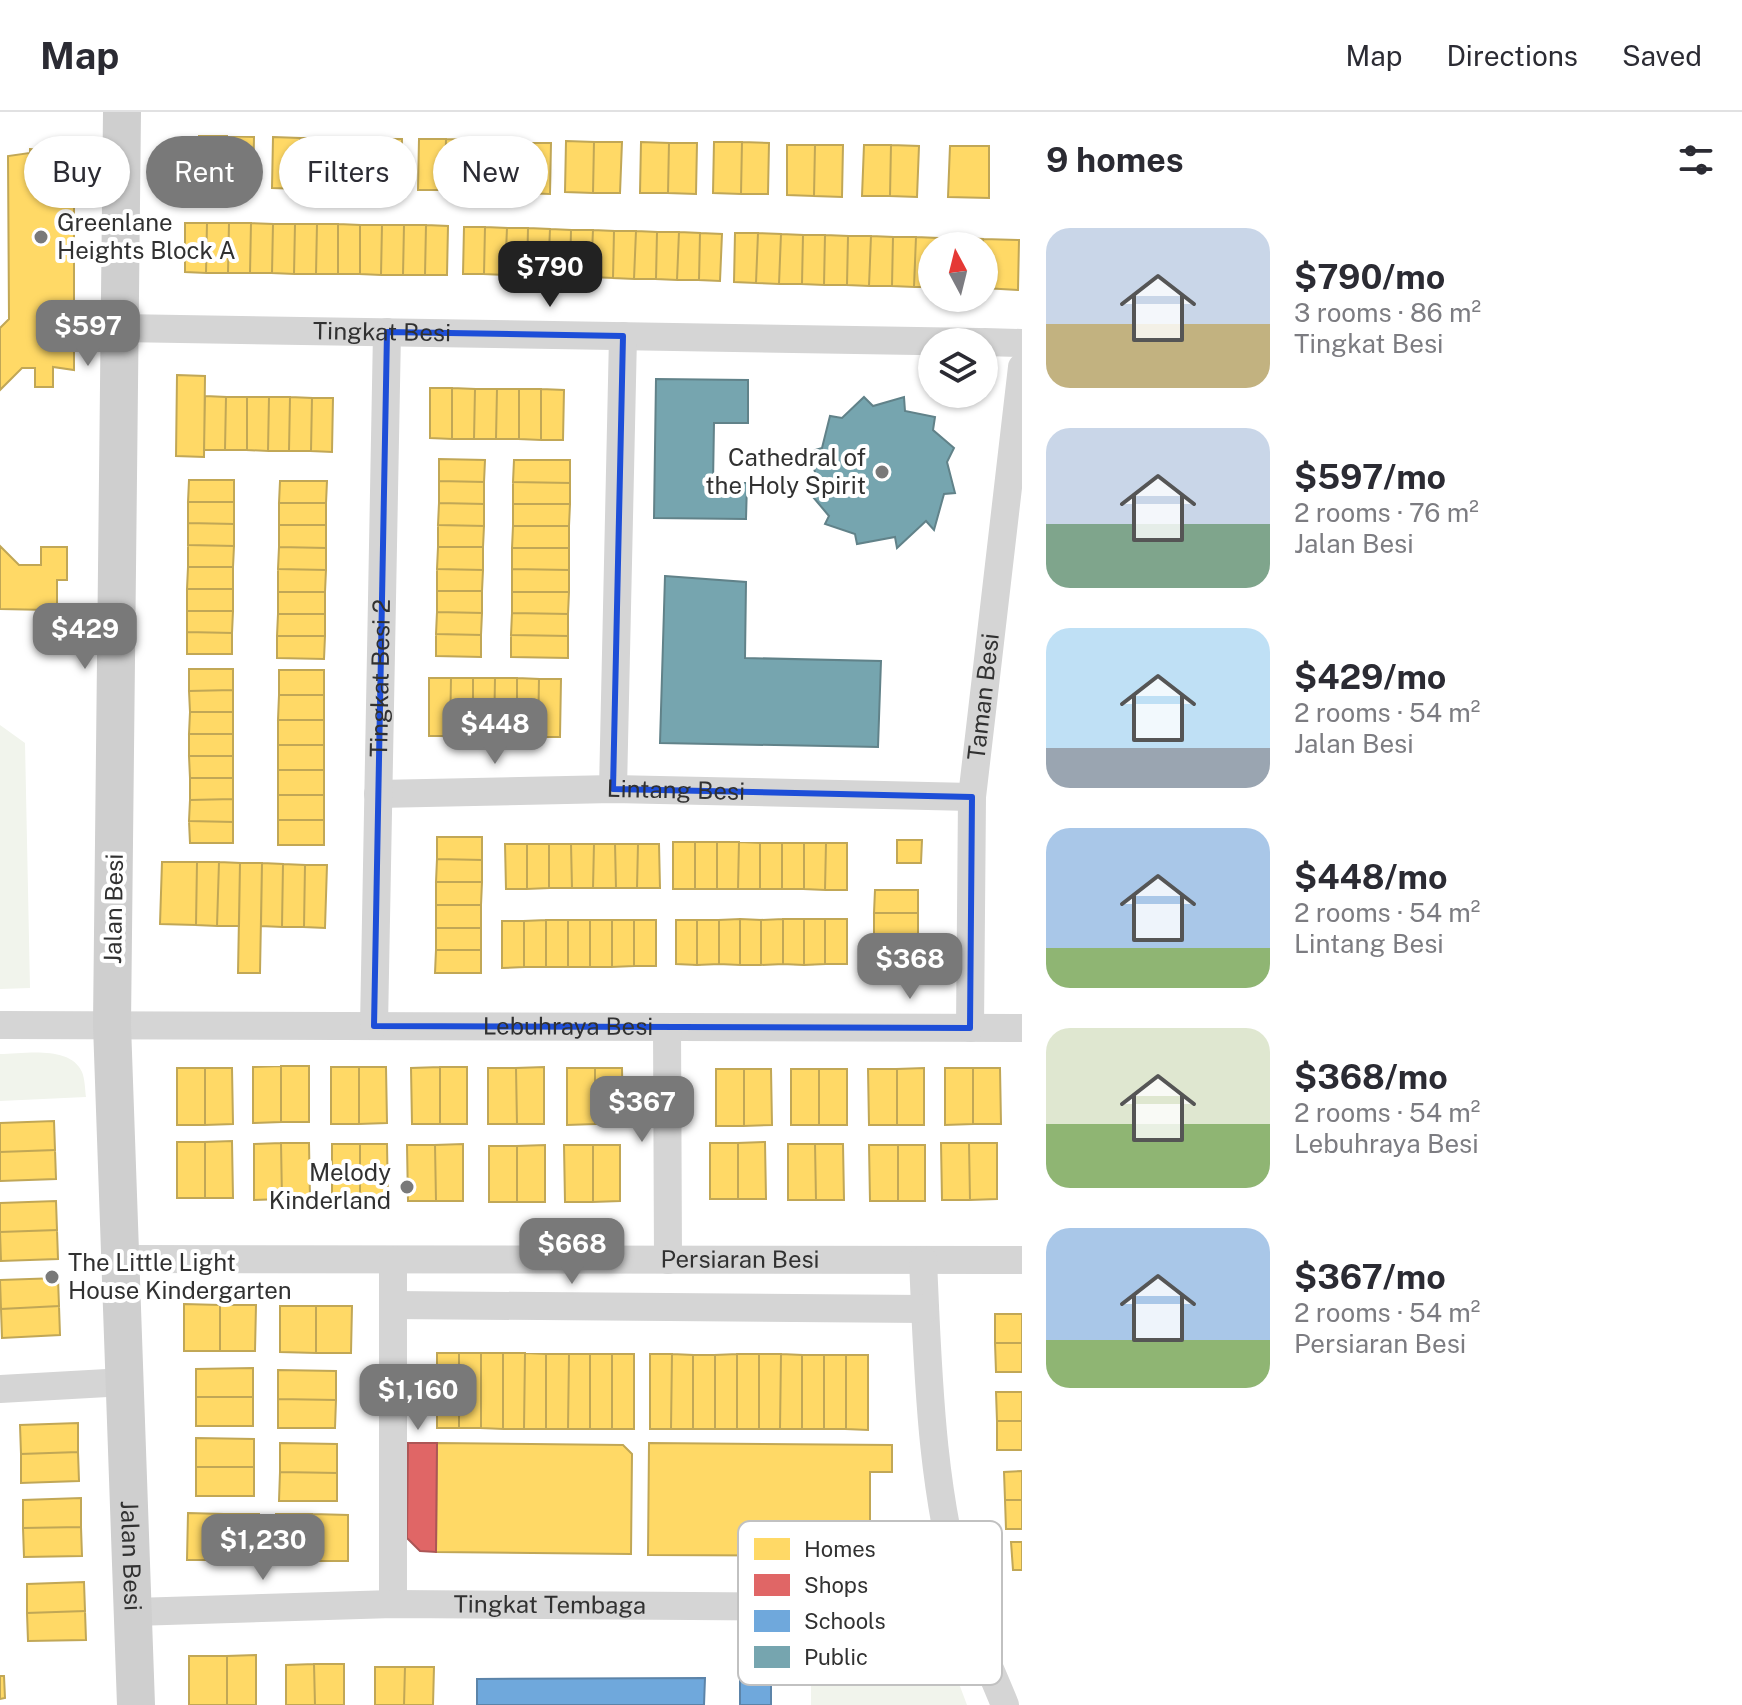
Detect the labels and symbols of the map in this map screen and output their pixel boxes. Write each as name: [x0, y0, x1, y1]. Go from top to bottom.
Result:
place label: Greenlane Heights Block A: [57, 208, 236, 264]
marker: Greenlane Heights Block A: [32, 228, 50, 246]
north arrow: [918, 232, 998, 312]
pin: $790: [503, 241, 597, 309]
pin: $597: [41, 300, 135, 368]
street label: Tingkat Besi: [313, 316, 451, 346]
place label: Cathedral of the Holy Spirit: [705, 443, 866, 499]
marker: Cathedral of the Holy Spirit: [873, 463, 891, 481]
street label: Tingkat Besi 2: [364, 599, 395, 757]
pin: $429: [38, 603, 132, 671]
street label: Taman Besi: [961, 632, 1004, 762]
pin: $448: [448, 698, 542, 766]
street label: Lintang Besi: [606, 774, 745, 805]
street label: Jalan Besi: [98, 854, 128, 964]
pin: $368: [863, 933, 957, 1001]
street label: Lebuhraya Besi: [483, 1011, 653, 1040]
pin: $367: [595, 1076, 689, 1144]
place label: Melody Kinderland: [269, 1158, 391, 1214]
marker: Melody Kinderland: [398, 1178, 416, 1196]
pin: $668: [525, 1218, 619, 1286]
street label: Persiaran Besi: [660, 1245, 820, 1273]
place label: The Little Light House Kindergarten: [68, 1248, 292, 1304]
marker: The Little Light House Kindergarten: [43, 1268, 61, 1286]
pin: $1,160: [353, 1364, 483, 1432]
street label: Jalan Besi: [116, 1500, 148, 1611]
pin: $1,230: [198, 1514, 328, 1582]
legend: [738, 1521, 1002, 1685]
text: Homes: [804, 1536, 876, 1562]
text: Shops: [804, 1572, 868, 1598]
street label: Tingkat Tembaga: [453, 1589, 646, 1619]
text: Schools: [804, 1608, 886, 1634]
text: Public: [804, 1644, 868, 1670]

